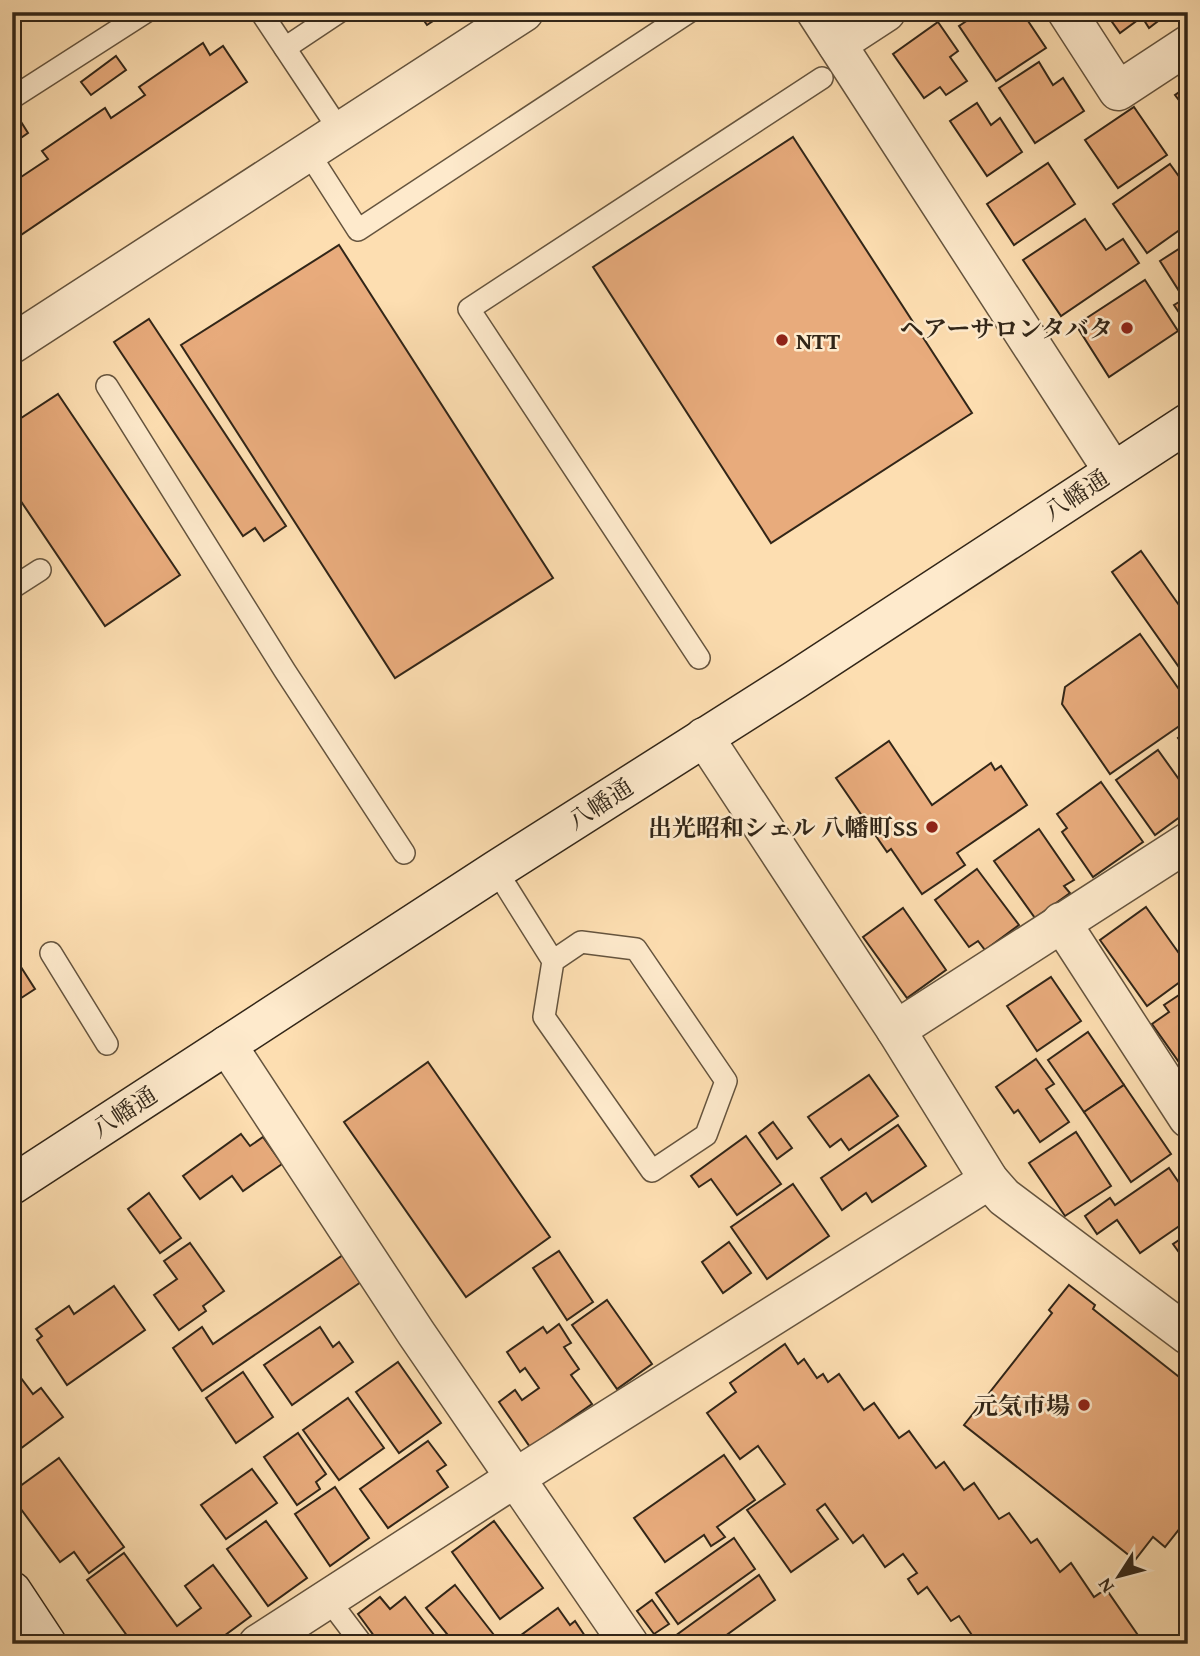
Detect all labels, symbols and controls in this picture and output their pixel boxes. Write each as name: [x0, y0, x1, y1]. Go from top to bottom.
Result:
place label: ヘアーサロンタバタ: [900, 311, 1113, 346]
marker: ヘアーサロンタバタ: [1119, 320, 1135, 336]
place label: NTT: [796, 323, 840, 358]
marker: NTT: [774, 332, 790, 348]
street label: 八幡通: [1036, 461, 1116, 529]
street label: 八幡通: [560, 770, 640, 838]
place label: 出光昭和シェル 八幡町SS: [648, 810, 918, 845]
marker: 出光昭和シェル 八幡町SS: [924, 819, 940, 835]
street label: 八幡通: [84, 1078, 164, 1146]
place label: 元気市場: [974, 1388, 1070, 1423]
marker: 元気市場: [1076, 1397, 1092, 1413]
north arrow: [1084, 1540, 1154, 1610]
text: N: [1090, 1572, 1120, 1599]

